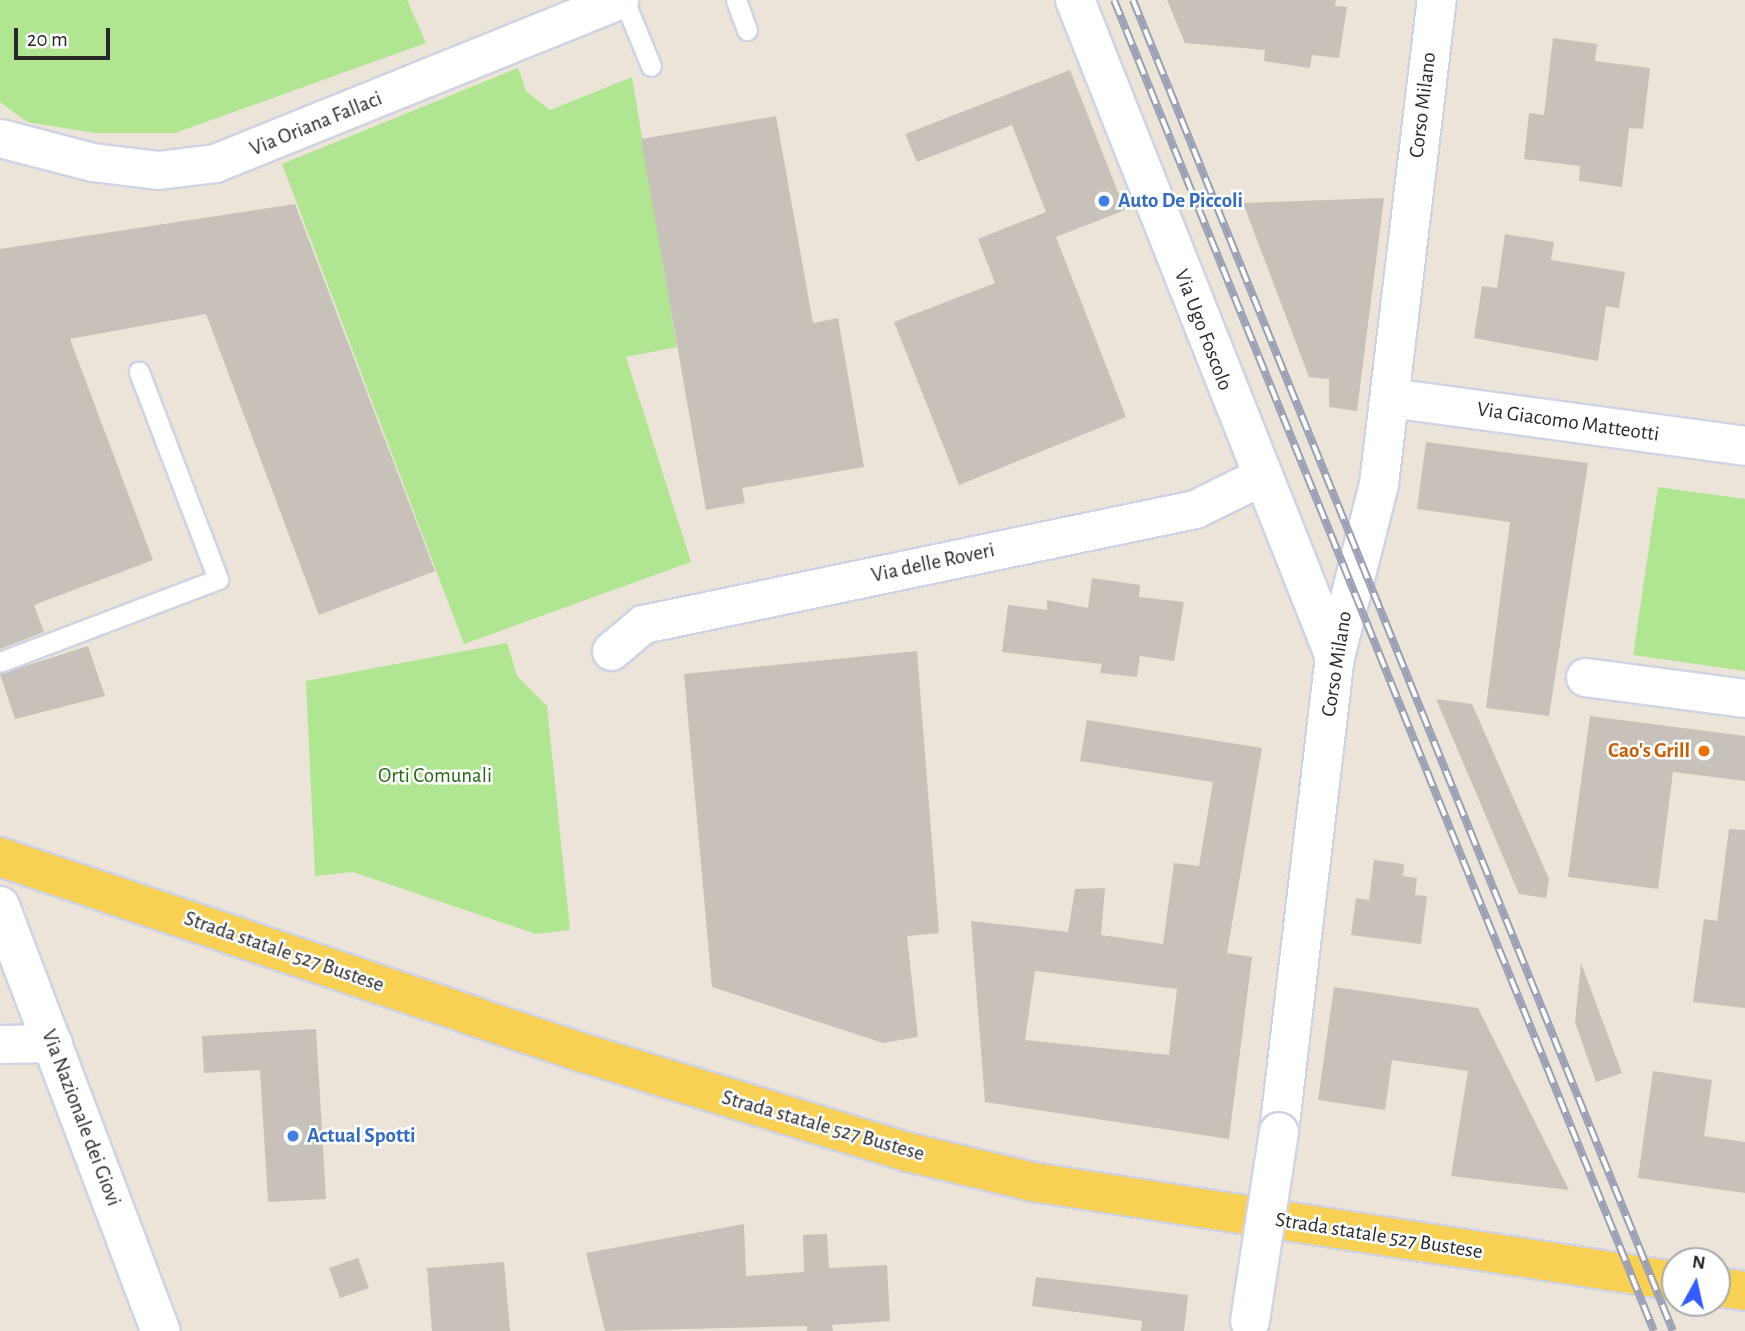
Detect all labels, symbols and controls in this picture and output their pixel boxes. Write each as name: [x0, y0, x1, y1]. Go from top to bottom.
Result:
scale bar: [18, 14, 114, 58]
text: 20 m: [27, 29, 68, 50]
street label: Corso Milano: [1404, 51, 1442, 159]
street label: Via Oriana Fallaci: [246, 86, 386, 162]
place label: Auto De Piccoli: [1118, 188, 1243, 214]
marker: Auto De Piccoli: [1096, 193, 1112, 209]
street label: Via Ugo Foscolo: [1168, 266, 1238, 394]
street label: Via Giacomo Matteotti: [1475, 397, 1661, 447]
street label: Via delle Roveri: [869, 538, 997, 588]
street label: Corso Milano: [1316, 609, 1358, 719]
place label: Cao's Grill: [1608, 738, 1690, 764]
marker: Cao's Grill: [1696, 743, 1712, 759]
park label: Orti Comunali: [378, 763, 492, 789]
street label: Strada statale 527 Bustese: [181, 906, 387, 998]
street label: Via Nazionale dei Giovi: [36, 1026, 126, 1210]
street label: Strada statale 527 Bustese: [719, 1085, 927, 1167]
place label: Actual Spotti: [307, 1123, 416, 1149]
marker: Actual Spotti: [285, 1128, 301, 1144]
street label: Strada statale 527 Bustese: [1273, 1207, 1485, 1265]
north arrow: [1661, 1247, 1731, 1317]
text: N: [1691, 1252, 1707, 1273]

